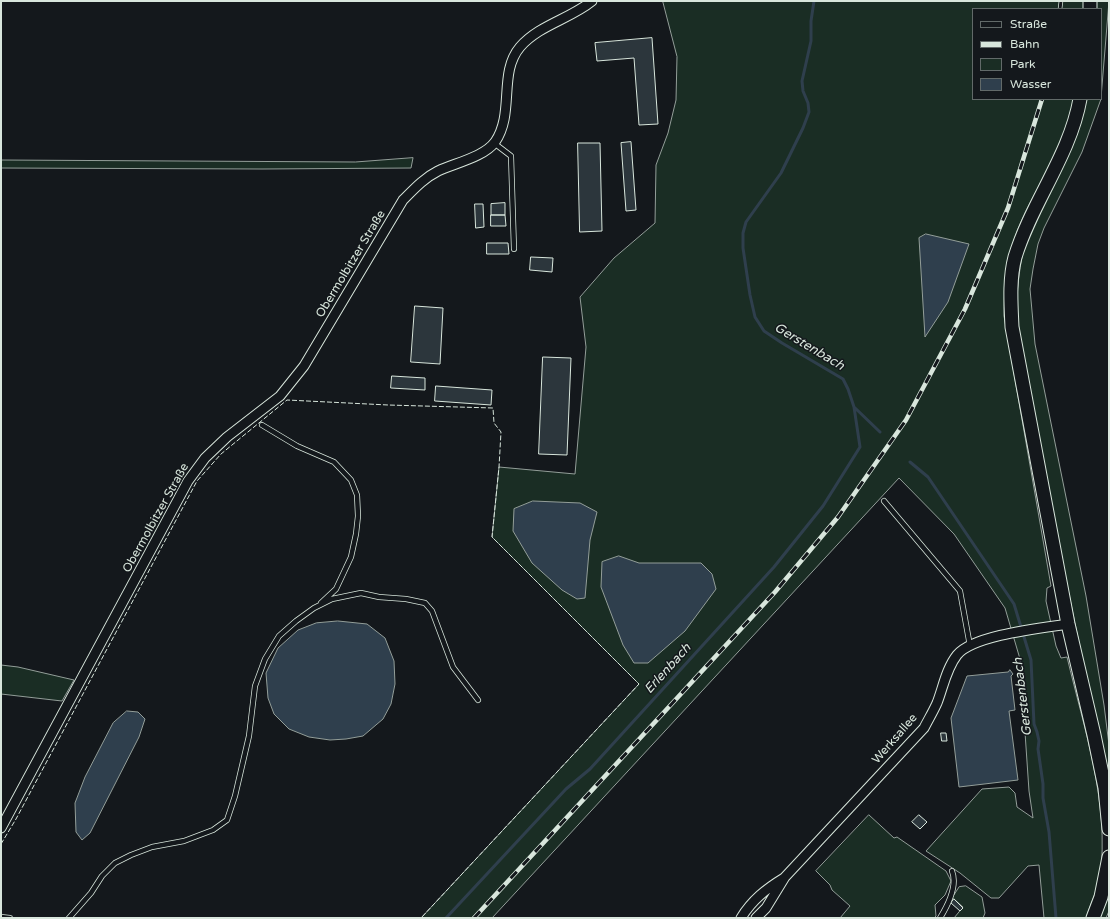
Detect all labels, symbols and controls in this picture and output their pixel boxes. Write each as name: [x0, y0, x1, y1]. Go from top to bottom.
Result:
legend: [972, 8, 1102, 100]
text: Straße: [1010, 17, 1047, 31]
text: Bahn: [1010, 37, 1040, 51]
text: Park: [1010, 57, 1036, 71]
text: Wasser: [1010, 77, 1051, 91]
street label: Obermolbitzer Straße: [313, 208, 389, 320]
water label: Gerstenbach: [771, 320, 847, 374]
street label: Obermolbitzer Straße: [120, 461, 192, 575]
water label: Erlenbach: [641, 641, 695, 697]
water label: Gerstenbach: [1010, 657, 1036, 737]
street label: Werksallee: [869, 711, 921, 767]

